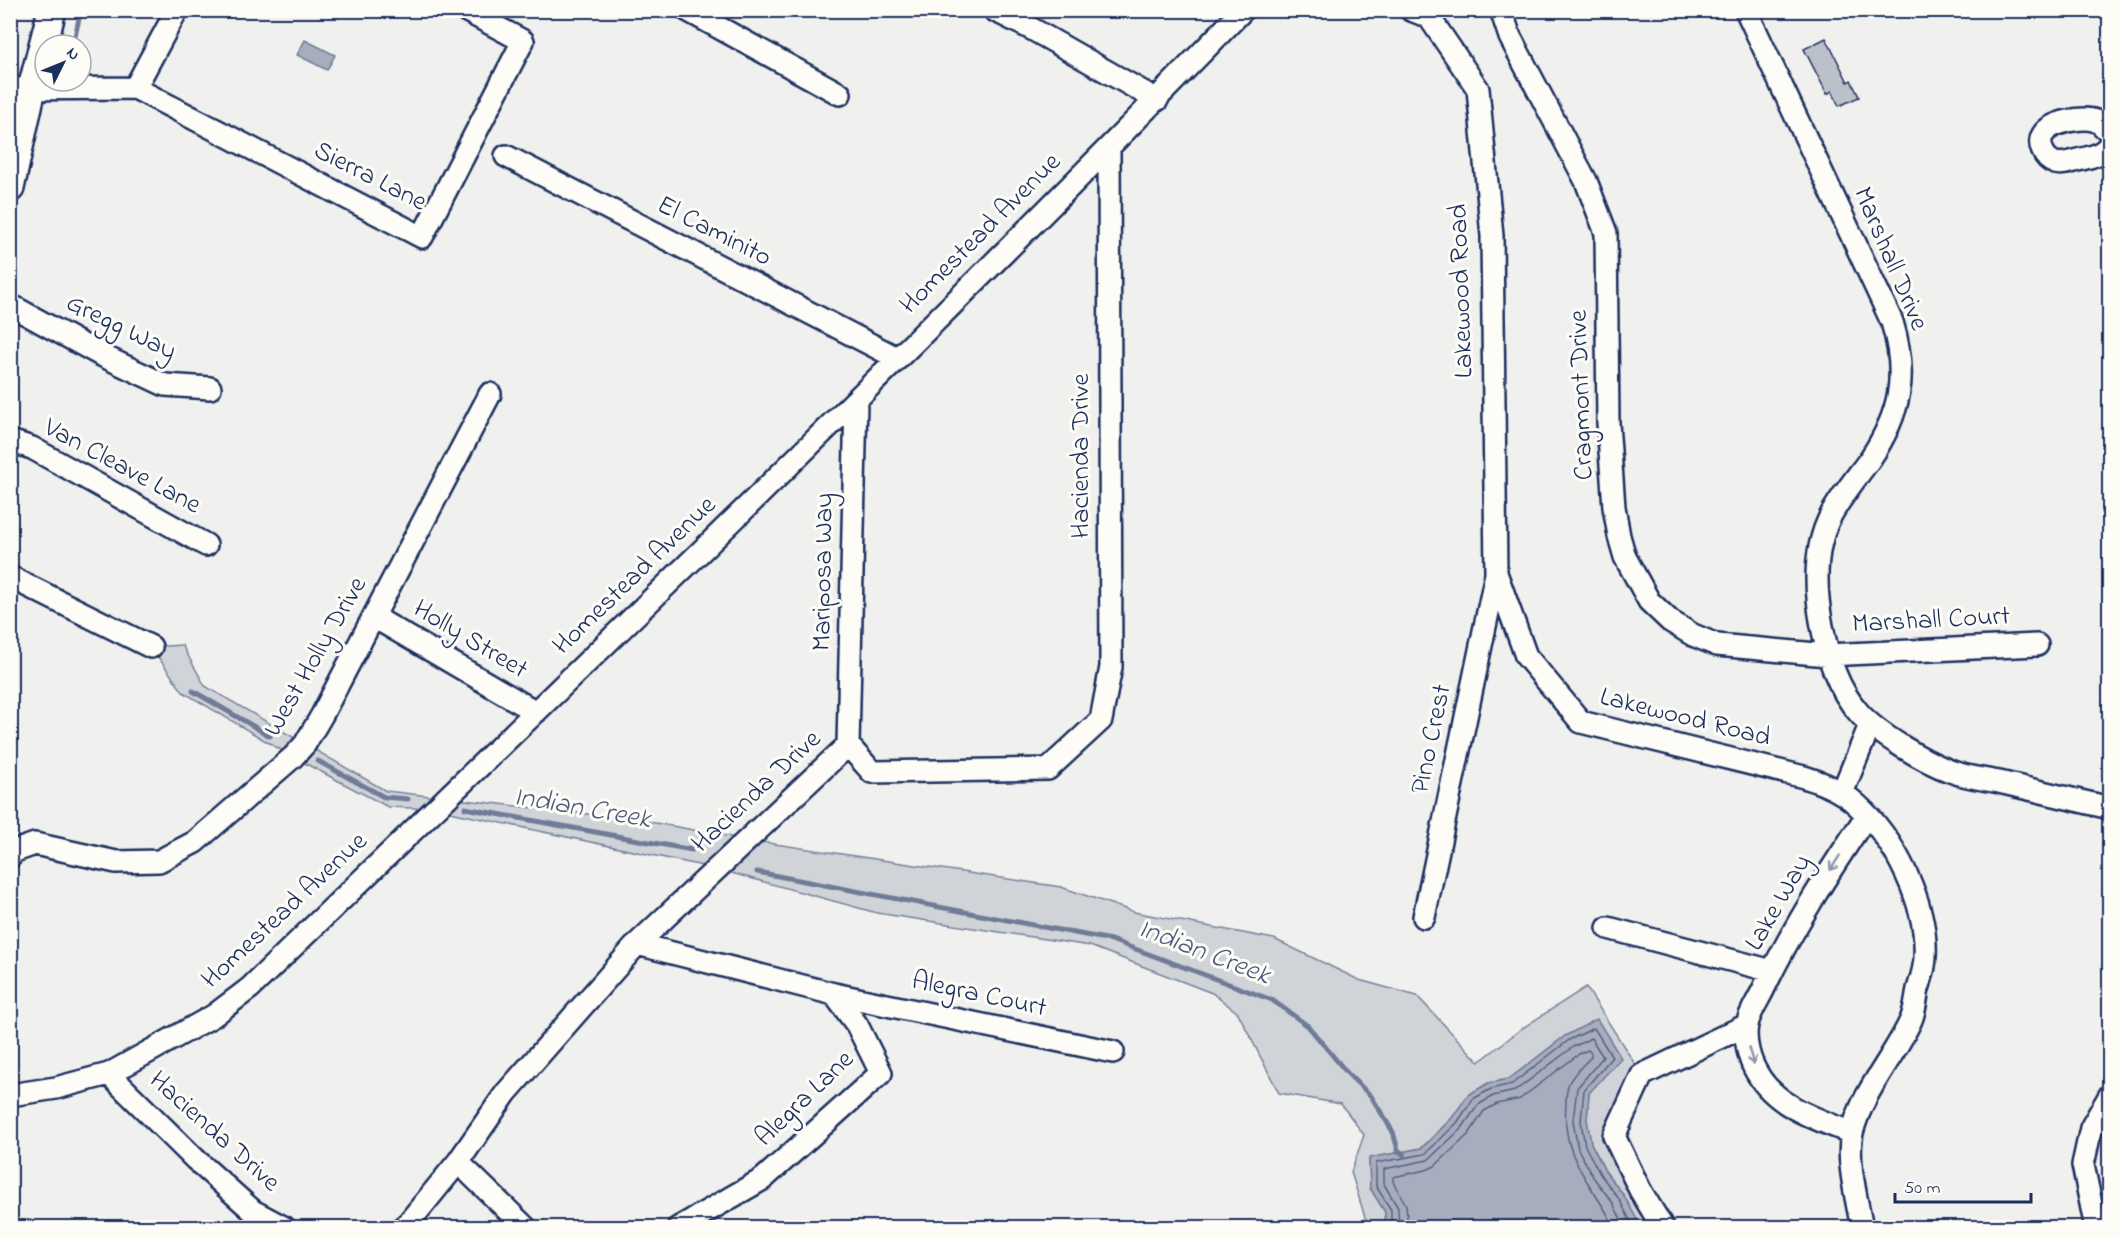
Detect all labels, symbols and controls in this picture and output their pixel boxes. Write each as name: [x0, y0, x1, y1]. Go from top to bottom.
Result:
north arrow: [33, 33, 93, 93]
text: N: [60, 42, 85, 66]
street label: Sierra Lane: [307, 132, 434, 223]
street label: Homestead Avenue: [891, 144, 1071, 324]
street label: Marshall Drive: [1842, 181, 1938, 338]
street label: El Caminito: [650, 186, 778, 278]
street label: Lakewood Road: [1439, 203, 1485, 379]
street label: Gregg Way: [59, 284, 183, 372]
street label: Cragmont Drive: [1560, 308, 1604, 481]
street label: Hacienda Drive: [1062, 372, 1101, 539]
street label: Van Cleave Lane: [35, 409, 209, 525]
street label: Homestead Avenue: [544, 487, 726, 665]
street label: Mariposa Way: [803, 492, 845, 652]
street label: West Holly Drive: [254, 569, 378, 744]
street label: Holly Street: [405, 590, 535, 690]
street label: Marshall Court: [1851, 597, 2011, 645]
street label: Lakewood Road: [1596, 678, 1774, 758]
street label: Pino Crest: [1401, 681, 1463, 797]
street label: Hacienda Drive: [683, 721, 831, 863]
water label: Indian Creek: [510, 777, 655, 842]
street label: Homestead Avenue: [193, 823, 378, 999]
street label: Lake Way: [1736, 847, 1822, 959]
one-way arrow: [1829, 855, 1841, 871]
water label: Indian Creek: [1132, 909, 1278, 998]
street label: Alegra Court: [908, 962, 1050, 1028]
street label: Alegra Lane: [746, 1041, 864, 1156]
one-way arrow: [1746, 1046, 1757, 1065]
street label: Hacienda Drive: [139, 1062, 289, 1202]
scale bar: [1895, 1166, 2032, 1204]
text: 50 m: [1904, 1176, 1941, 1202]

